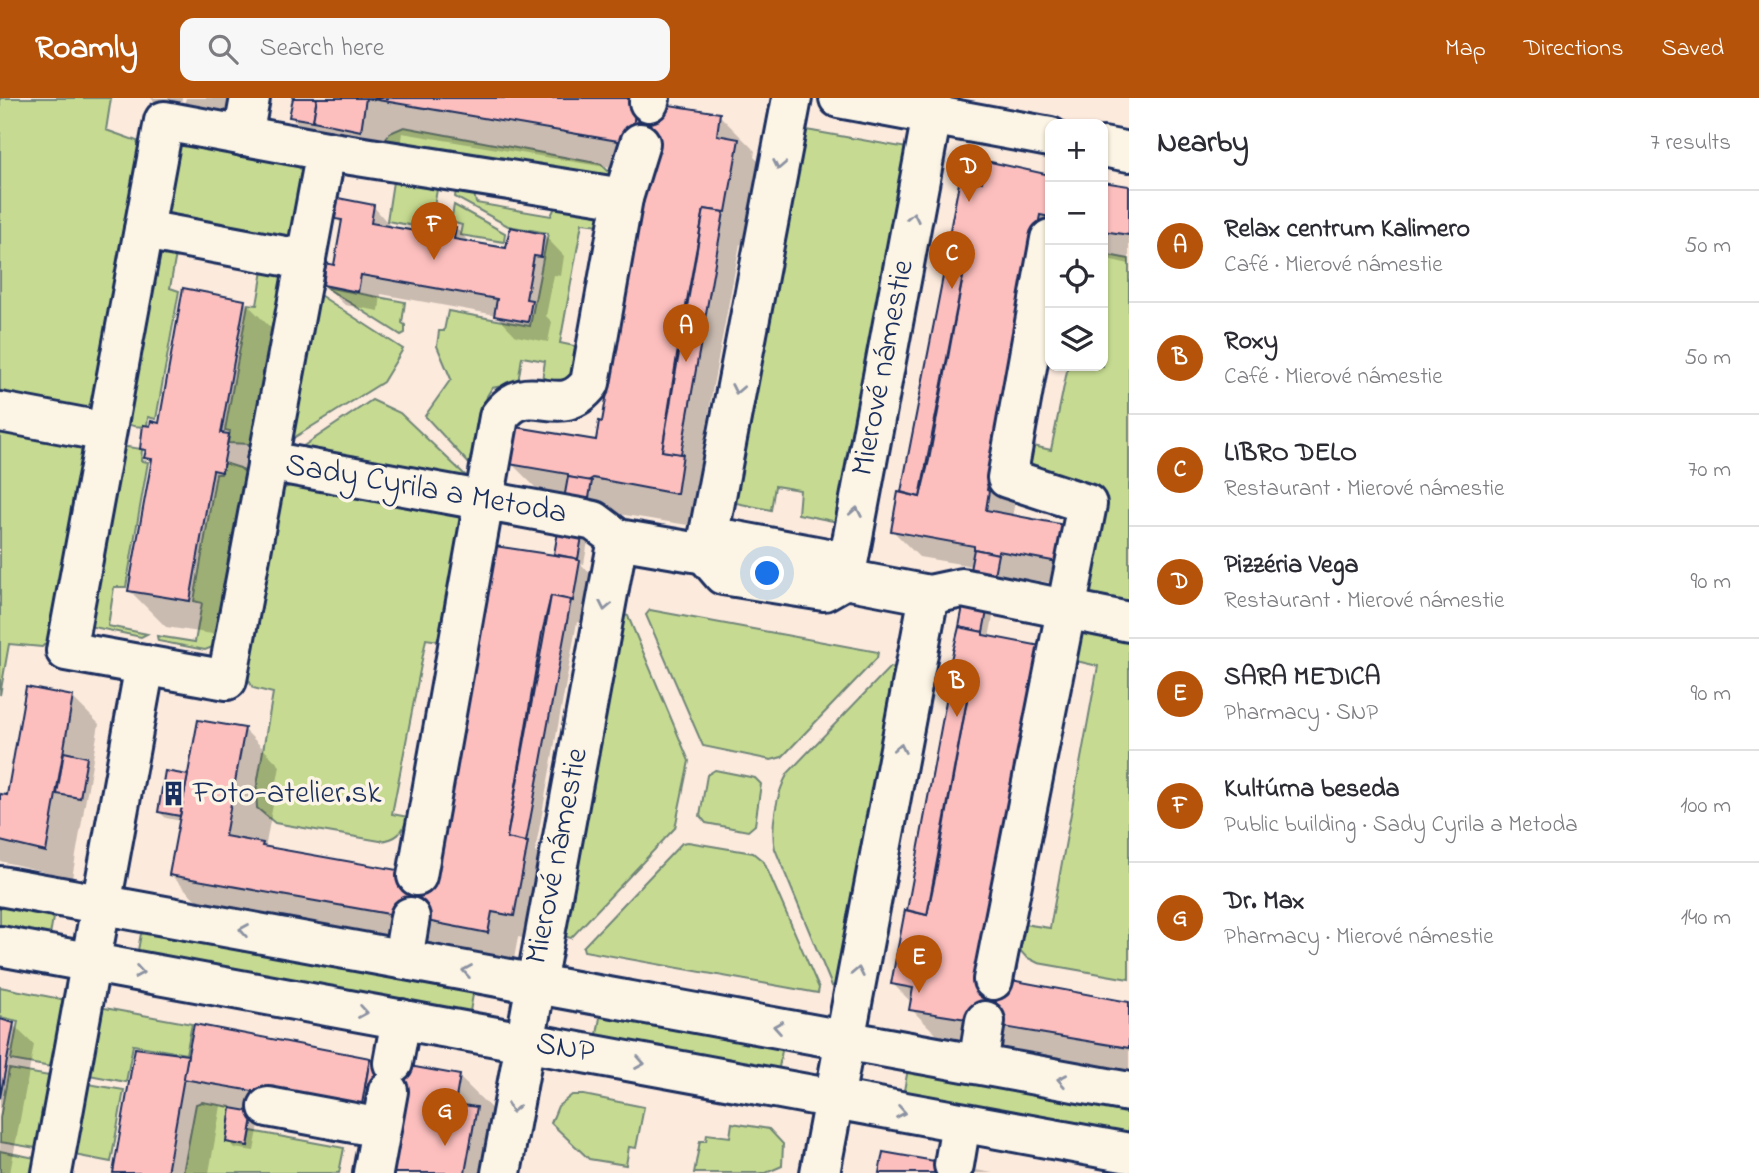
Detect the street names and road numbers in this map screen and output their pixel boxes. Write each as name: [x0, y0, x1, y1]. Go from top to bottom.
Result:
street label: Mierové námestie: [840, 255, 928, 480]
street label: Sady Cyrila a Metoda: [282, 442, 570, 538]
street label: Mierové námestie: [514, 743, 602, 968]
street label: SNP: [532, 1021, 598, 1077]

